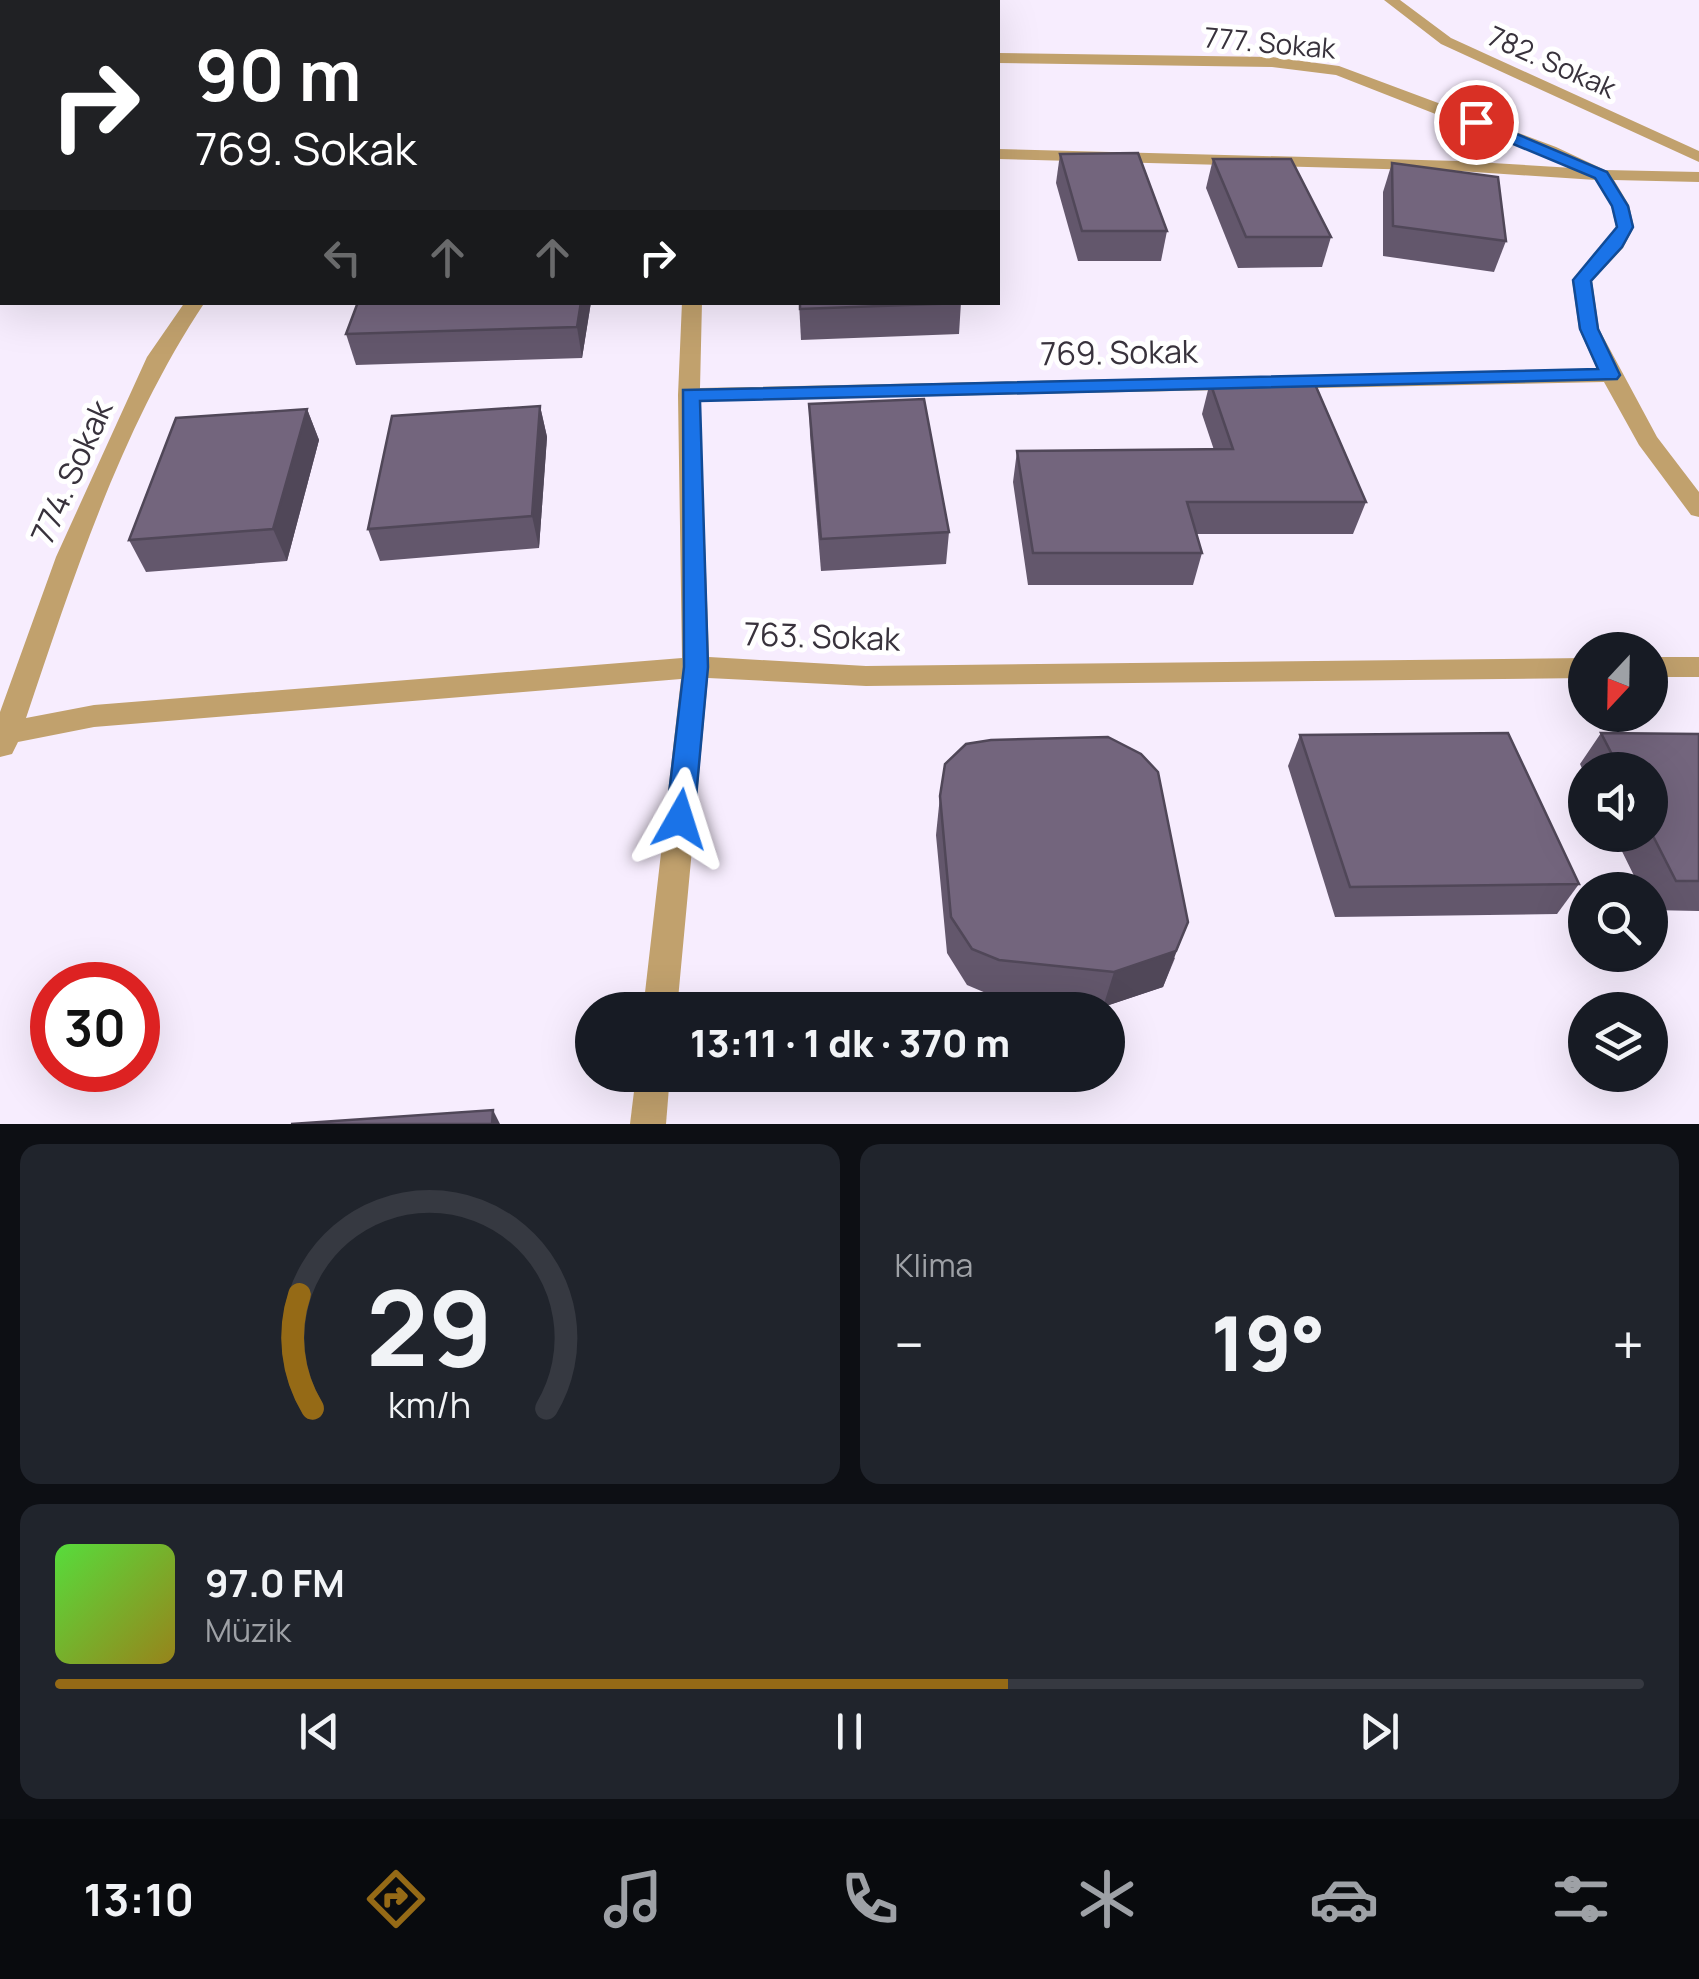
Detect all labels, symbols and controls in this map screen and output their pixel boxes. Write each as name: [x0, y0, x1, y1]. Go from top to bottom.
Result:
street label: 782. Sokak: [1483, 16, 1623, 107]
street label: 777. Sokak: [1203, 17, 1338, 67]
text: 90 m: [195, 26, 362, 122]
icon: right: [30, 40, 160, 170]
pin: [1434, 80, 1519, 165]
icon: arrive: [1449, 95, 1504, 150]
text: 769. Sokak: [195, 117, 417, 179]
icon: left: [315, 230, 370, 285]
icon: ahead: [420, 230, 475, 285]
icon: ahead: [525, 230, 580, 285]
icon: right: [630, 230, 685, 285]
street label: 769. Sokak: [1040, 329, 1199, 375]
street label: 774. Sokak: [20, 392, 123, 550]
street label: 763. Sokak: [743, 611, 902, 661]
north arrow: [1568, 632, 1668, 732]
map controls: [1568, 632, 1668, 1092]
button: sound: [1568, 752, 1668, 852]
position arrow: [628, 767, 732, 871]
button: search: [1568, 872, 1668, 972]
speed limit sign: 30: [30, 962, 160, 1092]
button: layers: [1568, 992, 1668, 1092]
text: 13:11 · 1 dk · 370 m: [690, 1016, 1010, 1068]
text: Klima: [895, 1243, 973, 1287]
text: 29: [366, 1255, 493, 1397]
text: 19°: [1211, 1291, 1325, 1394]
text: −: [895, 1306, 924, 1382]
text: +: [1612, 1306, 1644, 1382]
text: km/h: [388, 1380, 471, 1429]
text: 97.0 FM: [205, 1556, 345, 1608]
text: Müzik: [205, 1608, 291, 1652]
icon: previous: [292, 1704, 347, 1759]
icon: pause: [822, 1704, 877, 1759]
icon: next: [1352, 1704, 1407, 1759]
icon: directions: [361, 1864, 431, 1934]
icon: music: [598, 1864, 668, 1934]
icon: phone: [835, 1864, 905, 1934]
icon: climate: [1072, 1864, 1142, 1934]
icon: car: [1309, 1864, 1379, 1934]
icon: filters: [1546, 1864, 1616, 1934]
text: 13:10: [83, 1868, 194, 1930]

